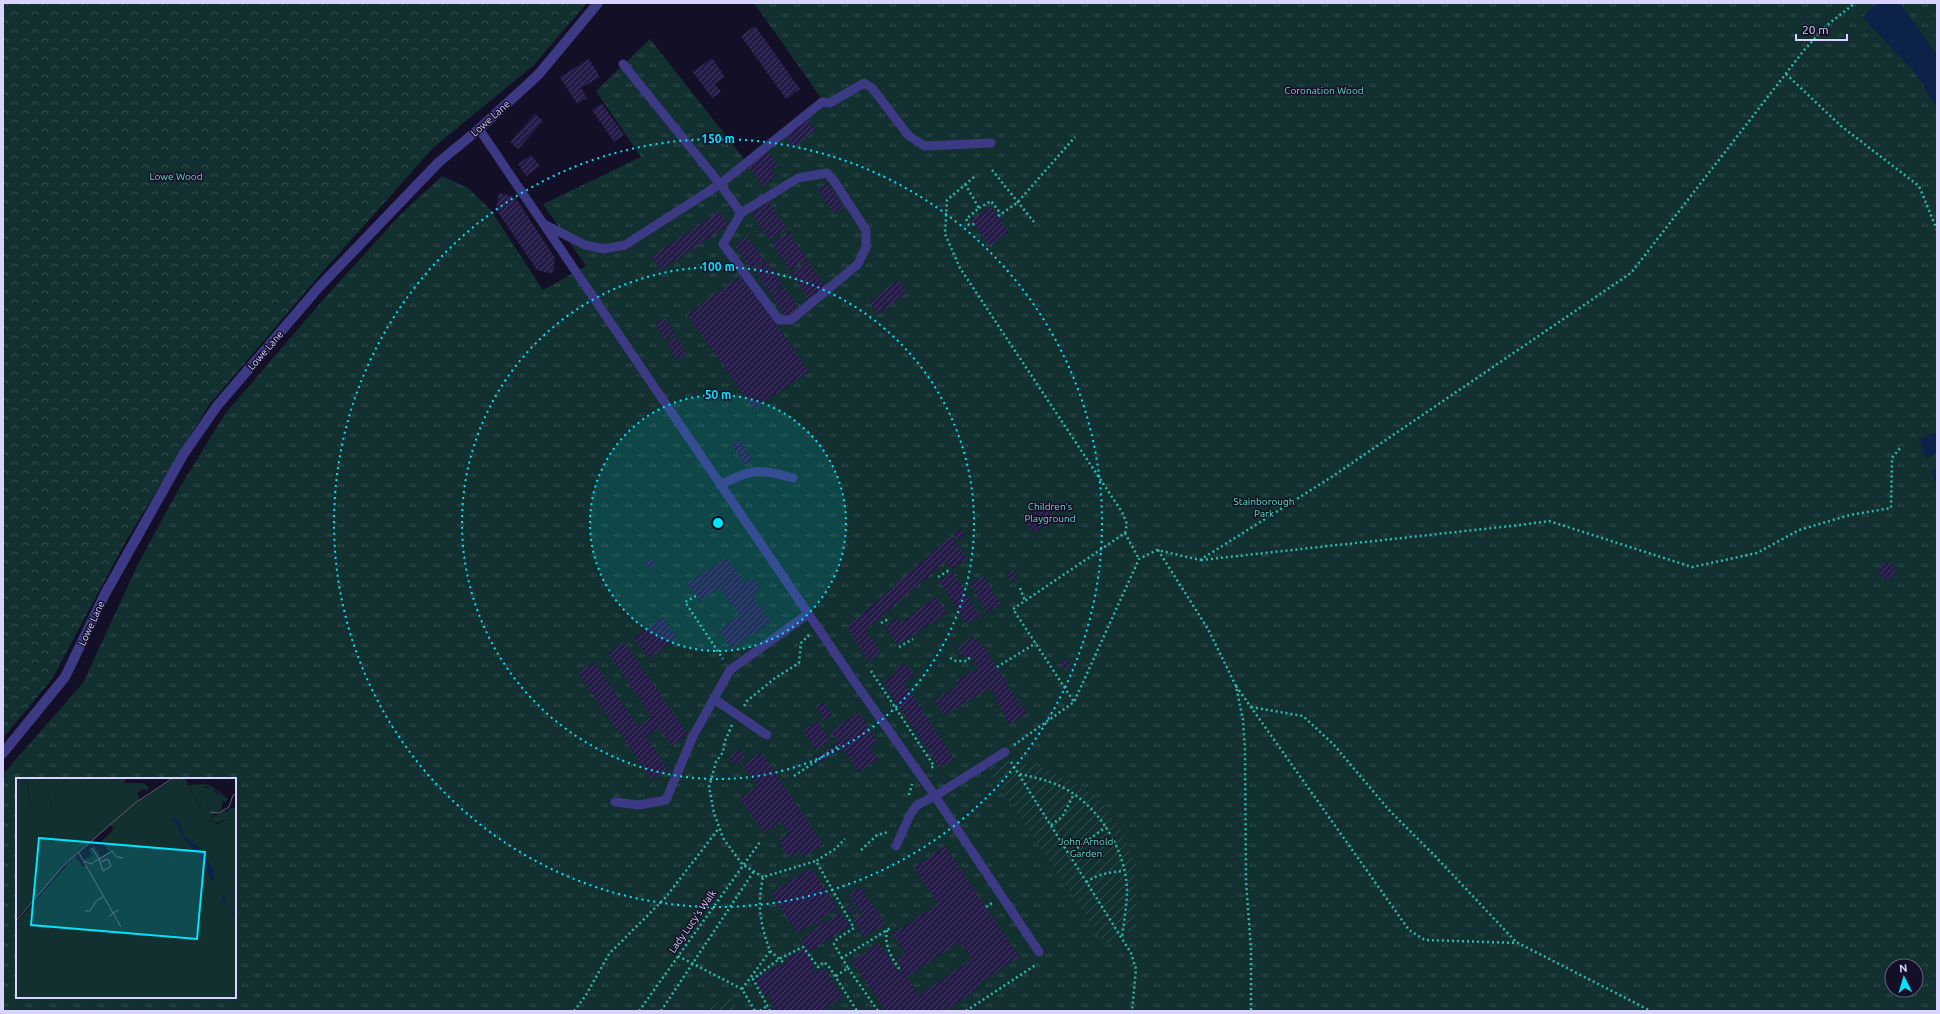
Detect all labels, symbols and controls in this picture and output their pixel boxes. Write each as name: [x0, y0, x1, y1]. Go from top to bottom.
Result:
scale bar: [1796, 16, 1847, 42]
text: 20 m: [1802, 23, 1829, 36]
park label: Coronation Wood: [1284, 85, 1364, 96]
street label: Lowe Lane: [469, 98, 512, 139]
text: 150 m: [701, 132, 735, 145]
park label: Lowe Wood: [149, 171, 203, 182]
text: 100 m: [701, 260, 735, 273]
street label: Lowe Lane: [245, 329, 285, 372]
text: 50 m: [705, 388, 731, 401]
park label: Stainborough Park: [1234, 496, 1294, 519]
park label: Children's Playground: [1024, 501, 1076, 524]
centre of rings: [711, 516, 725, 530]
street label: Lowe Lane: [76, 599, 107, 647]
inset map: [16, 778, 236, 998]
park label: John Arnold Garden: [1059, 836, 1114, 859]
street label: Lady Lucy's Walk: [667, 888, 718, 955]
north arrow: [1884, 958, 1924, 998]
text: N: [1899, 962, 1908, 974]

